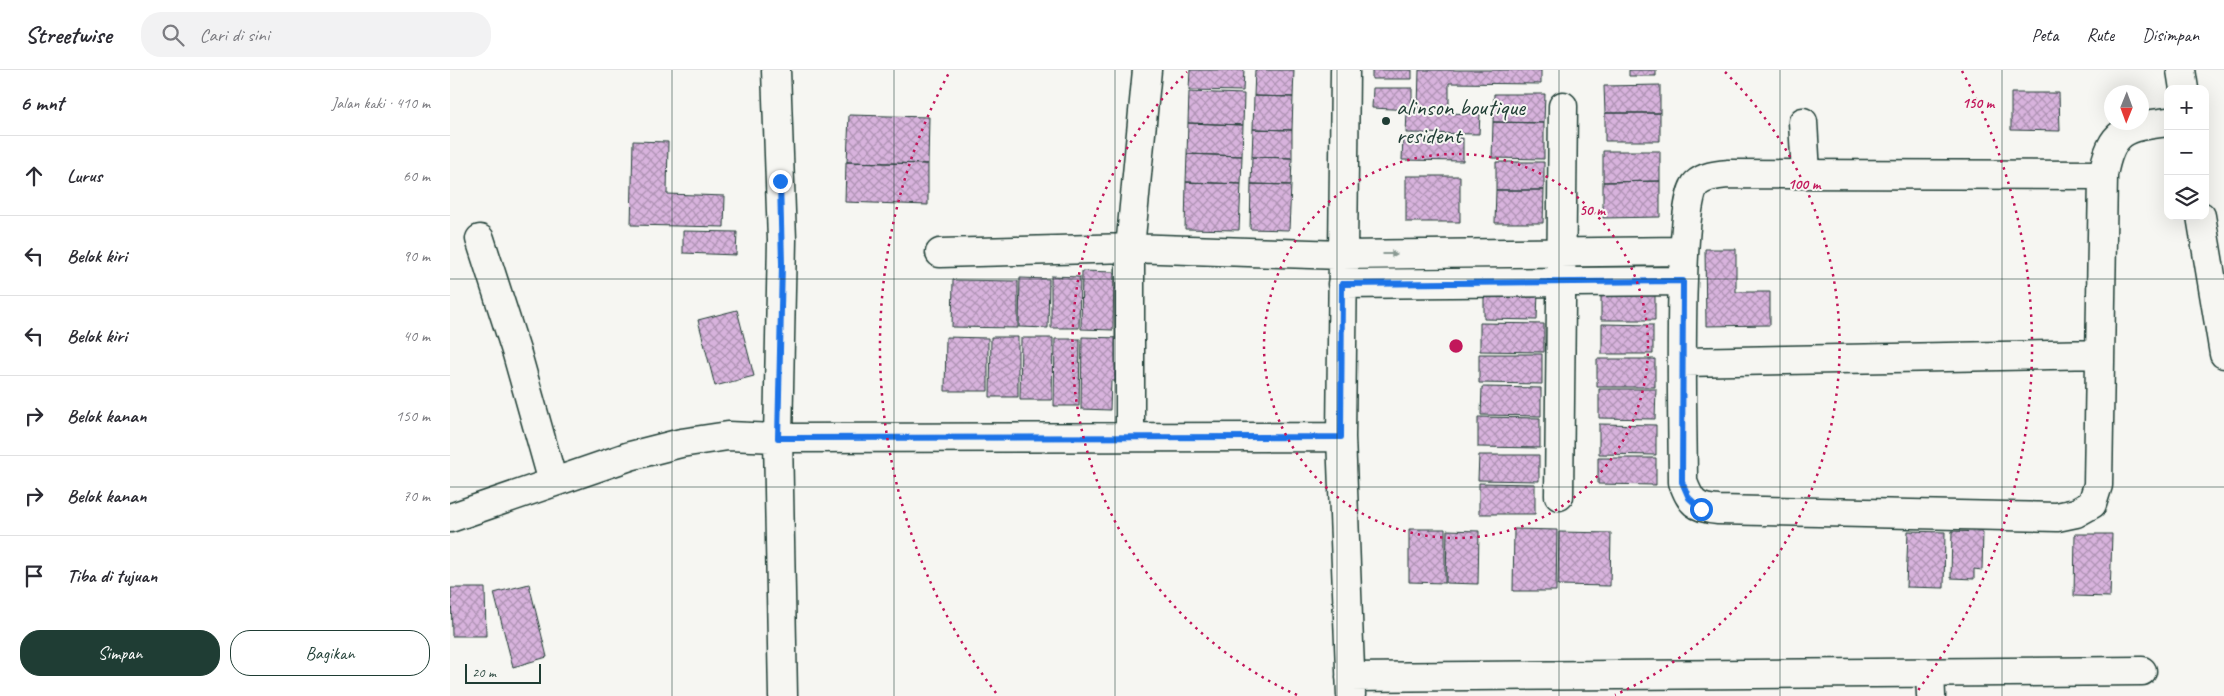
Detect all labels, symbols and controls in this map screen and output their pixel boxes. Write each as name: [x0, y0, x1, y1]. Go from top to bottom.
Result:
search box: [141, 12, 491, 57]
text: Streetwise: [25, 20, 111, 50]
icon: search: [159, 21, 187, 49]
text: Cari di sini: [199, 23, 269, 47]
text: Peta: [2032, 24, 2059, 46]
text: Rute: [2087, 24, 2114, 46]
text: Disimpan: [2142, 24, 2199, 46]
north arrow: [2104, 85, 2149, 130]
map controls: [2164, 85, 2209, 220]
button: +: [2164, 85, 2209, 130]
text: 6 mnt: [20, 90, 64, 116]
place label: alinson boutique resident: [1396, 92, 1527, 150]
text: Jalan kaki · 410 m: [332, 93, 430, 113]
text: 150 m: [1962, 94, 1996, 113]
marker: alinson boutique resident: [1380, 115, 1392, 127]
button: −: [2164, 130, 2209, 175]
icon: ahead: [20, 162, 48, 190]
text: Lurus: [67, 164, 102, 188]
text: 60 m: [403, 166, 430, 186]
route end: [769, 170, 792, 193]
text: 100 m: [1788, 175, 1822, 194]
button: layers: [2164, 175, 2209, 220]
text: 50 m: [1579, 201, 1606, 220]
icon: left: [20, 242, 48, 270]
text: Belok kiri: [67, 244, 127, 268]
text: 90 m: [403, 246, 430, 266]
one-way arrow: [1383, 250, 1399, 258]
icon: left: [20, 322, 48, 350]
text: Belok kiri: [67, 324, 127, 348]
text: 40 m: [403, 326, 430, 346]
centre of rings: [1447, 337, 1465, 355]
icon: right: [20, 402, 48, 430]
text: Belok kanan: [67, 404, 146, 428]
text: 150 m: [396, 406, 430, 426]
icon: right: [20, 482, 48, 510]
text: Belok kanan: [67, 484, 146, 508]
text: 70 m: [403, 486, 430, 506]
route start: [1690, 498, 1713, 521]
icon: arrive: [20, 562, 48, 590]
text: Tiba di tujuan: [67, 564, 157, 588]
button: Simpan: [20, 630, 220, 676]
button: Bagikan: [230, 630, 430, 676]
scale bar: [465, 661, 541, 684]
text: 20 m: [472, 664, 496, 681]

